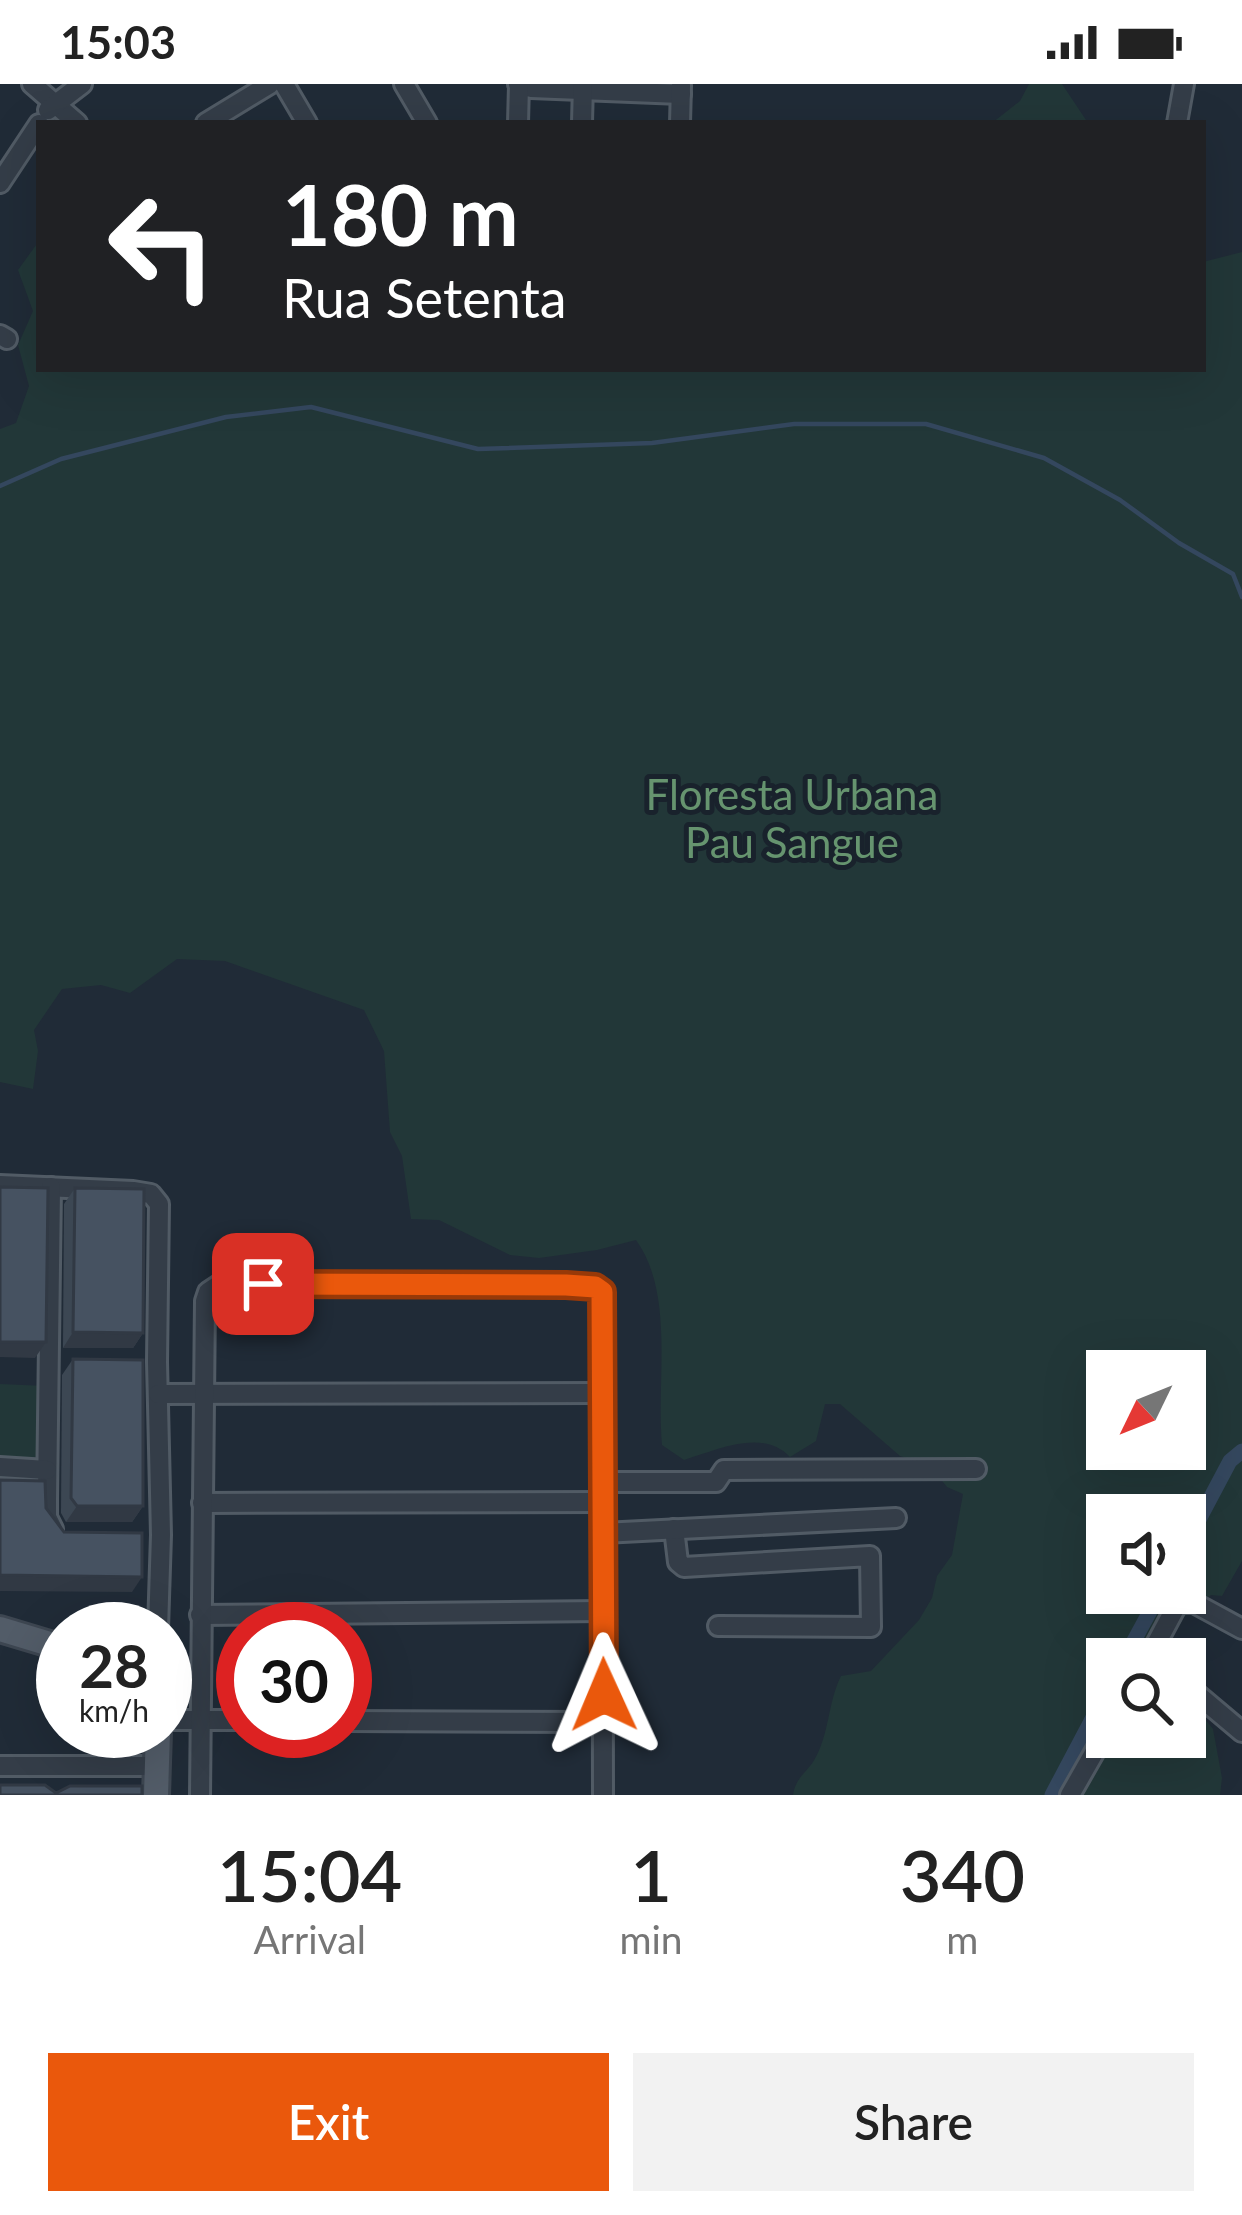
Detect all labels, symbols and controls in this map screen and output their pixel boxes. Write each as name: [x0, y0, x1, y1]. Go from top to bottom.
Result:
text: 15:03: [60, 15, 176, 69]
text: 180 m: [282, 163, 519, 264]
icon: left: [84, 168, 240, 324]
text: Rua Setenta: [282, 265, 567, 330]
park label: Floresta Urbana Pau Sangue: [646, 769, 938, 867]
pin: [212, 1233, 314, 1335]
icon: arrive: [230, 1251, 296, 1317]
north arrow: [1086, 1350, 1206, 1470]
map controls: [1086, 1350, 1206, 1758]
button: sound: [1086, 1494, 1206, 1614]
speed limit sign: 30: [216, 1602, 372, 1758]
text: 28: [79, 1629, 149, 1701]
position arrow: [541, 1632, 667, 1758]
button: search: [1086, 1638, 1206, 1758]
text: km/h: [79, 1692, 149, 1728]
text: 15:04: [217, 1831, 402, 1917]
text: 1: [630, 1831, 672, 1917]
text: 340: [900, 1831, 1025, 1917]
text: Arrival: [254, 1916, 366, 1962]
text: min: [619, 1916, 683, 1962]
text: m: [946, 1916, 978, 1962]
button: Exit: [48, 2053, 609, 2191]
button: Share: [633, 2053, 1194, 2191]

